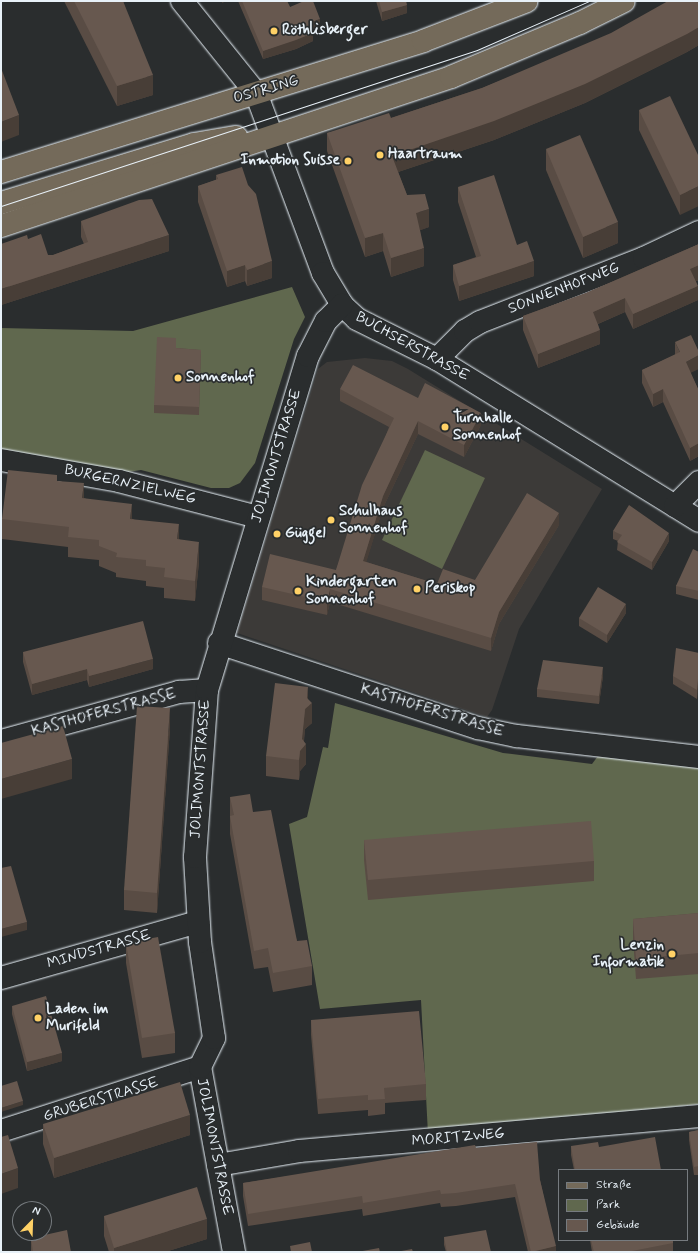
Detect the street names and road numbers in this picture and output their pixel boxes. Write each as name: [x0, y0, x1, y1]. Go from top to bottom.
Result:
street label: OSTRING: [231, 72, 301, 108]
street label: SONNENHOFWEG: [506, 259, 622, 319]
street label: BUCHSERSTRASSE: [352, 308, 472, 386]
street label: JOLIMONTSTRASSE: [248, 387, 306, 525]
street label: BURGERNZIELWEG: [62, 461, 198, 509]
street label: KASTHOFERSTRASSE: [358, 681, 506, 741]
street label: KASTHOFERSTRASSE: [30, 685, 178, 741]
street label: JOLIMONTSTRASSE: [187, 699, 215, 839]
street label: MINDSTRASSE: [45, 927, 153, 973]
street label: GRUBERSTRASSE: [41, 1074, 161, 1126]
street label: JOLIMONTSTRASSE: [192, 1077, 236, 1217]
street label: MORITZWEG: [411, 1125, 505, 1151]

